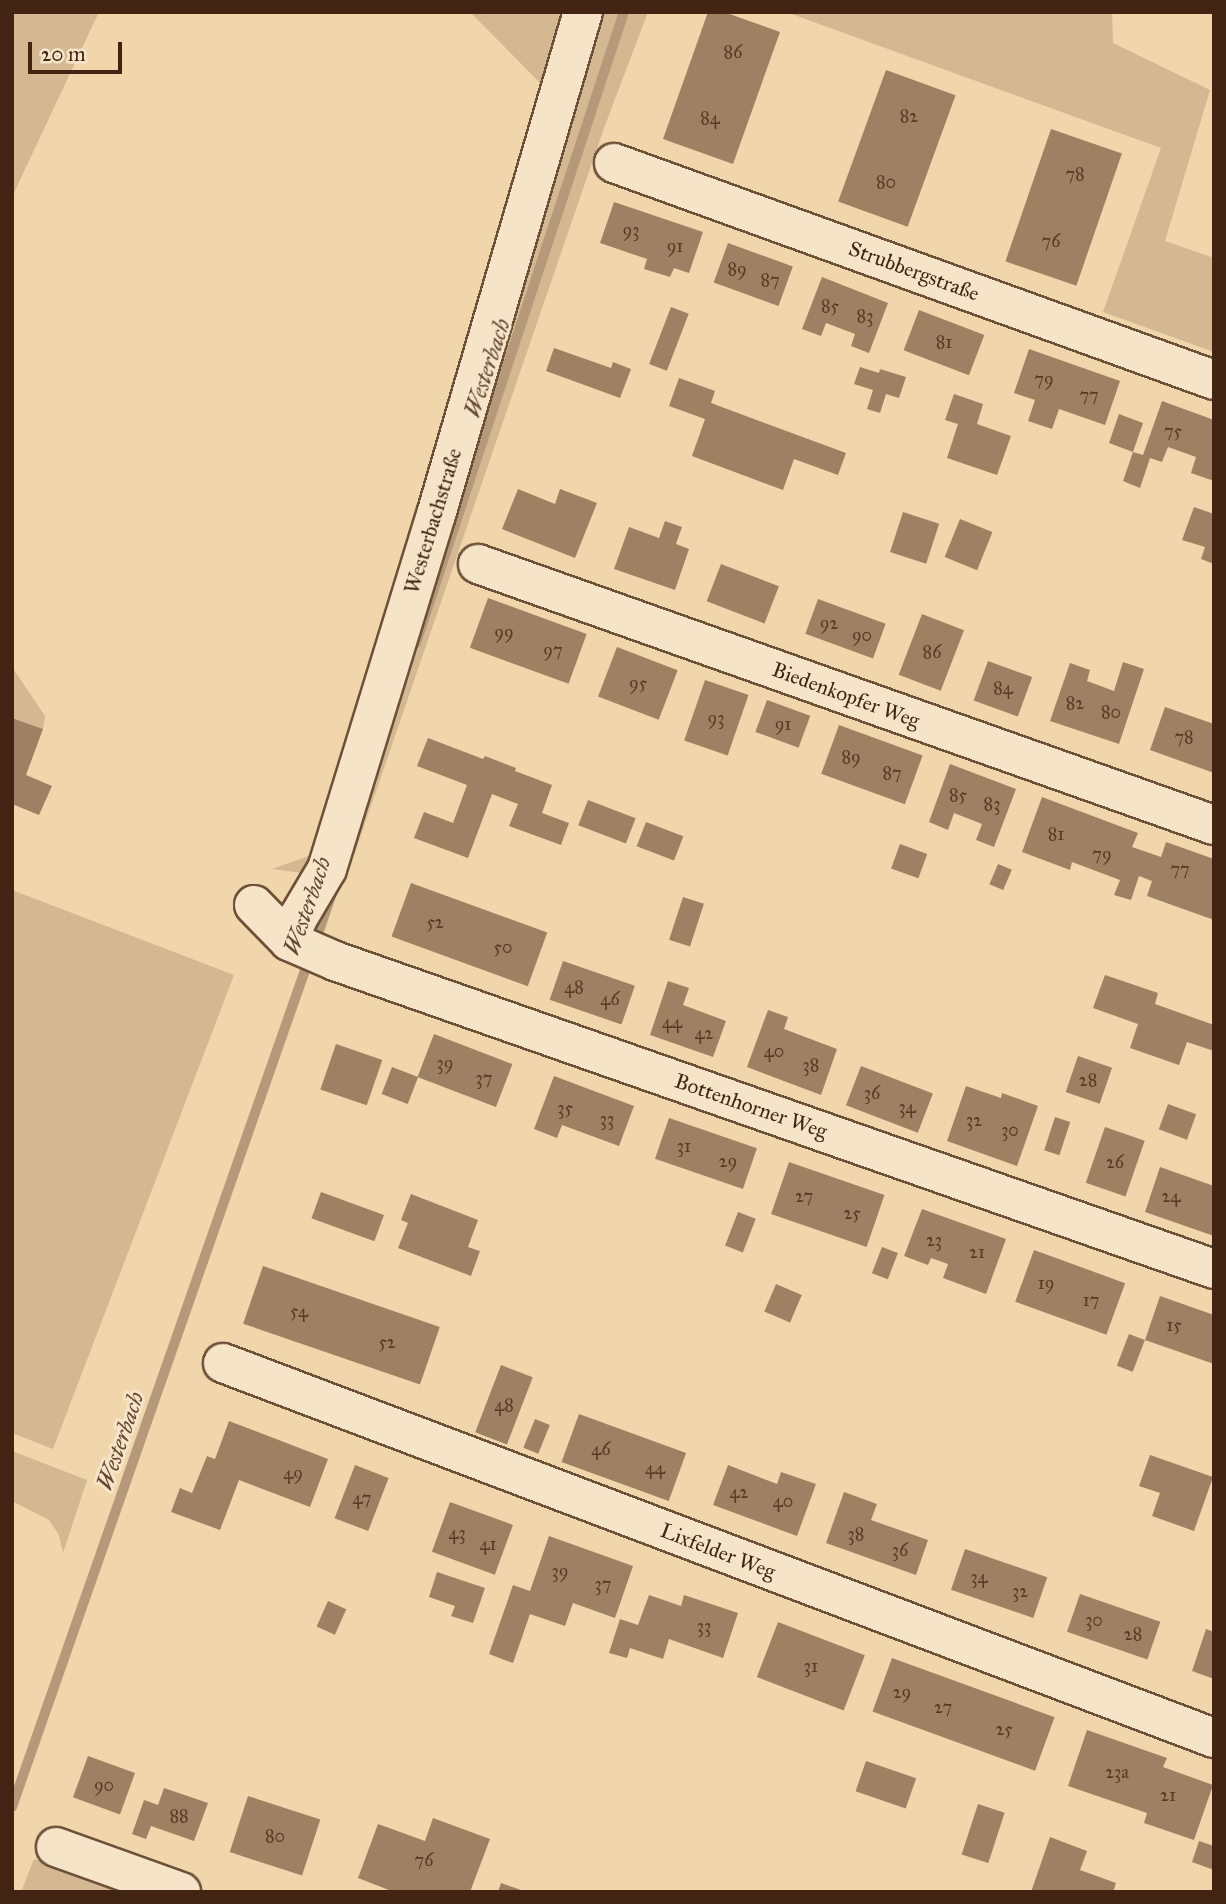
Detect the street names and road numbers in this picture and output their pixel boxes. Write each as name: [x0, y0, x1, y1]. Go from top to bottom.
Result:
street label: Strubbergstraße: [845, 236, 983, 306]
street label: Westerbachstraße: [399, 445, 467, 597]
street label: Biedenkopfer Weg: [769, 657, 923, 733]
street label: Bottenhorner Weg: [671, 1068, 831, 1144]
street label: Lixfelder Weg: [657, 1518, 779, 1584]

